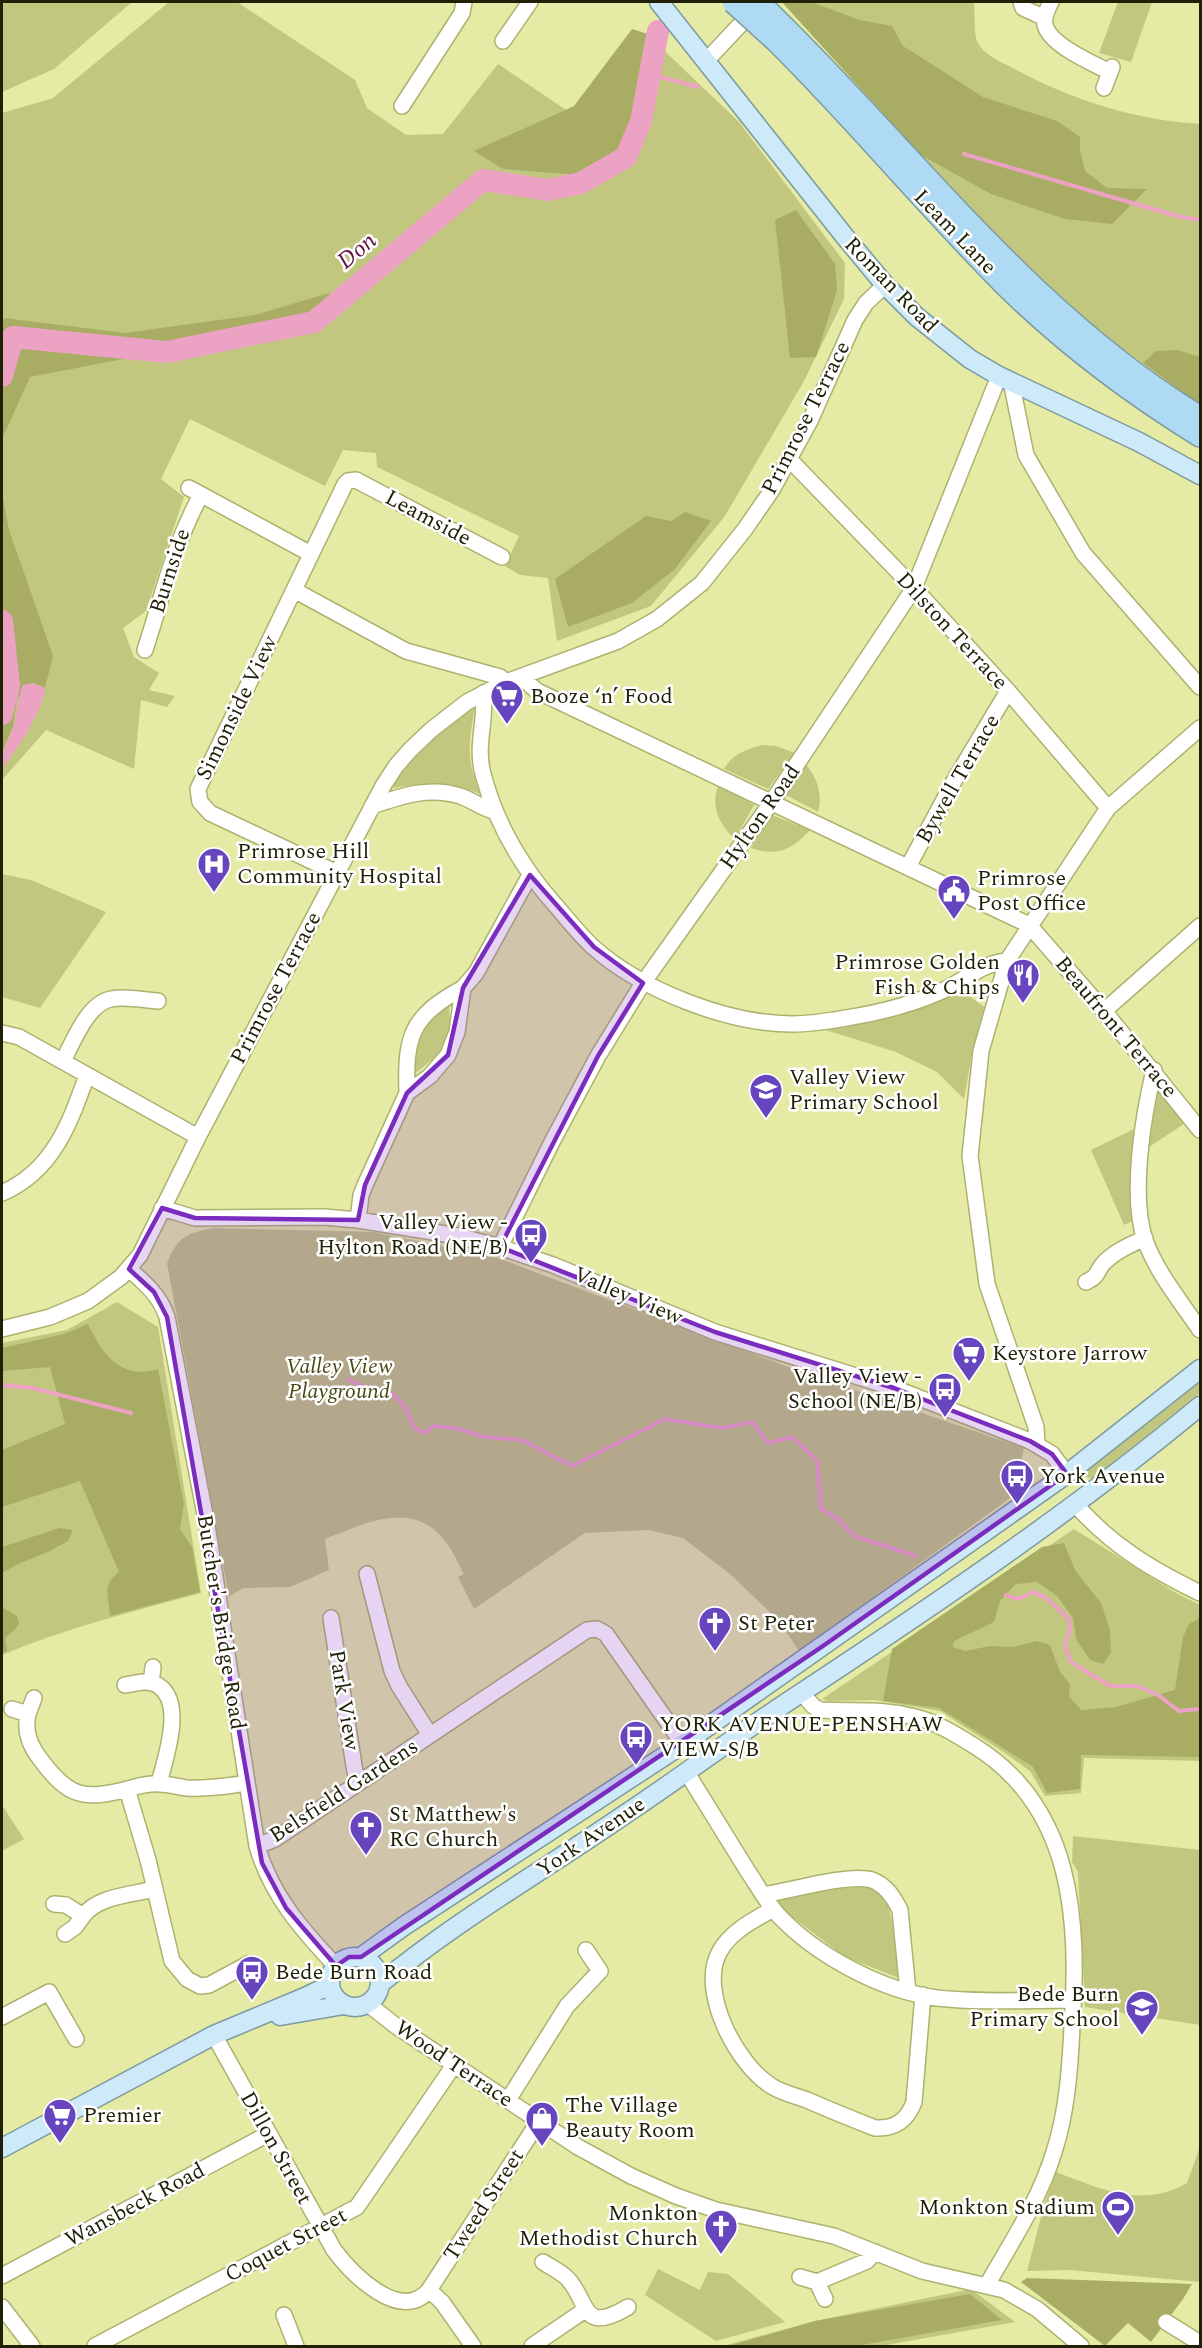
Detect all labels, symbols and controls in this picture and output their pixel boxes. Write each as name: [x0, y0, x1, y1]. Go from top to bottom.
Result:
street label: Leam Lane: [906, 182, 1004, 282]
water label: Don: [329, 223, 385, 278]
street label: Roman Road: [836, 229, 946, 341]
street label: Primrose Terrace: [753, 335, 859, 501]
street label: Leamside: [379, 481, 477, 555]
street label: Burnside: [141, 524, 199, 618]
street label: Dilston Terrace: [888, 564, 1016, 698]
street label: Simonside View: [188, 629, 287, 786]
supermarket icon: Booze ‘n’ Food: [489, 678, 525, 725]
place label: Booze ‘n’ Food: [530, 680, 673, 713]
street label: Bywell Terrace: [908, 708, 1008, 850]
street label: Hylton Road: [711, 757, 809, 877]
place label: Primrose Hill Community Hospital: [237, 835, 442, 893]
hospital icon: Primrose Hill Community Hospital: [196, 846, 232, 893]
place label: Primrose Post Office: [977, 862, 1086, 920]
public building icon: Primrose Post Office: [936, 873, 972, 920]
street label: Primrose Terrace: [222, 906, 330, 1070]
place label: Primrose Golden Fish & Chips: [834, 946, 1000, 1004]
street label: Beaufront Terrace: [1047, 949, 1185, 1105]
restaurant icon: Primrose Golden Fish & Chips: [1005, 957, 1041, 1004]
place label: Valley View Primary School: [789, 1061, 939, 1119]
school or university icon: Valley View Primary School: [748, 1072, 784, 1119]
place label: Valley View - Hylton Road (NE/B): [317, 1206, 508, 1264]
bus stop icon: Valley View - Hylton Road (NE/B): [513, 1217, 549, 1264]
street label: Valley View: [568, 1258, 689, 1334]
supermarket icon: Keystore Jarrow: [951, 1335, 987, 1382]
place label: Keystore Jarrow: [992, 1337, 1148, 1370]
park label: Valley View Playground: [286, 1350, 393, 1408]
place label: Valley View - School (NE/B): [788, 1360, 922, 1418]
bus stop icon: Valley View - School (NE/B): [927, 1371, 963, 1418]
bus stop icon: York Avenue: [999, 1458, 1035, 1505]
place label: York Avenue: [1040, 1460, 1165, 1493]
street label: Butcher's Bridge Road: [188, 1512, 254, 1732]
church icon: St Peter: [697, 1605, 733, 1652]
place label: St Peter: [738, 1607, 815, 1640]
street label: Park View: [320, 1647, 368, 1754]
place label: YORK AVENUE-PENSHAW VIEW-S/B: [659, 1708, 944, 1766]
bus stop icon: YORK AVENUE-PENSHAW VIEW-S/B: [618, 1719, 654, 1766]
street label: Belsfield Gardens: [263, 1730, 425, 1852]
street label: York Avenue: [530, 1788, 652, 1886]
place label: St Matthew's RC Church: [389, 1798, 517, 1856]
church icon: St Matthew's RC Church: [348, 1809, 384, 1856]
bus stop icon: Bede Burn Road: [234, 1954, 270, 2001]
place label: Bede Burn Road: [275, 1956, 432, 1989]
place label: Bede Burn Primary School: [969, 1978, 1119, 2036]
school or university icon: Bede Burn Primary School: [1124, 1989, 1160, 2036]
street label: Wood Terrace: [388, 2012, 520, 2116]
street label: Dillon Street: [231, 2085, 321, 2211]
place label: The Village Beauty Room: [565, 2089, 695, 2147]
supermarket icon: Premier: [42, 2097, 78, 2144]
place label: Premier: [83, 2099, 162, 2132]
shop icon: The Village Beauty Room: [524, 2100, 560, 2147]
street label: Tweed Street: [435, 2142, 533, 2268]
street label: Wansbeck Road: [59, 2154, 211, 2256]
sports icon: Monkton Stadium: [1100, 2189, 1136, 2236]
place label: Monkton Stadium: [919, 2191, 1095, 2224]
place label: Monkton Methodist Church: [519, 2197, 698, 2255]
street label: Coquet Street: [219, 2199, 353, 2291]
church icon: Monkton Methodist Church: [703, 2208, 739, 2255]

